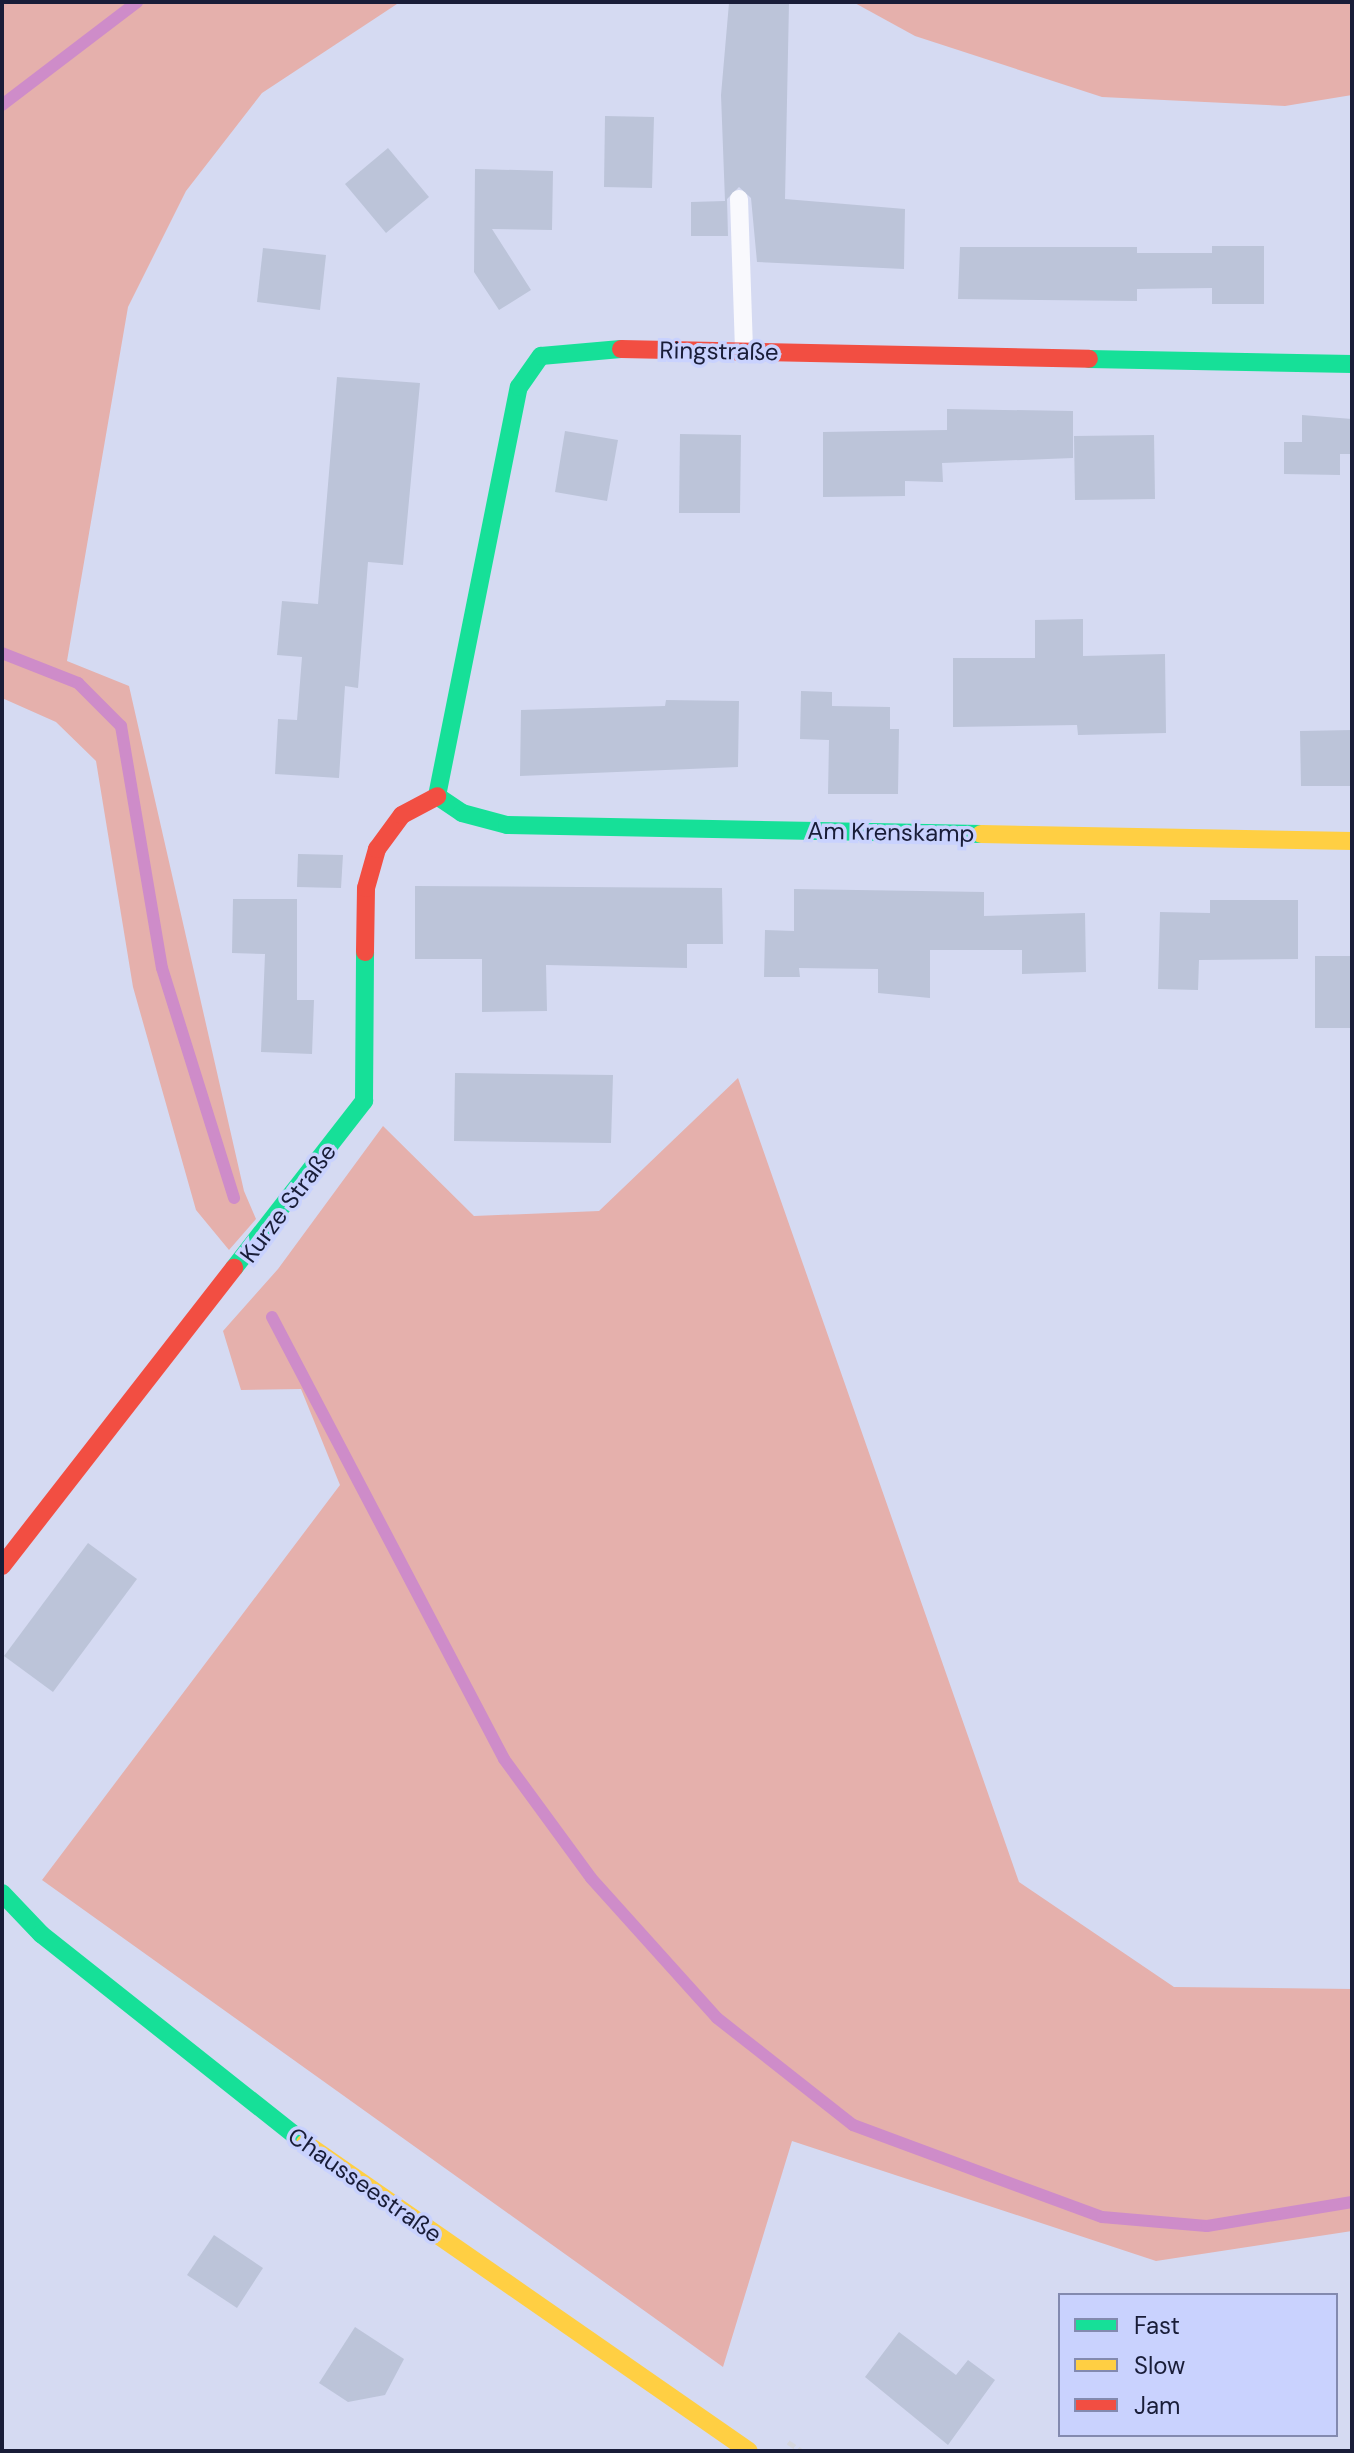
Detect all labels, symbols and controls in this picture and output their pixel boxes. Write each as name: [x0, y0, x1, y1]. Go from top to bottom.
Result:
street label: Ringstraße: [659, 336, 779, 366]
street label: Am Krenskamp: [807, 816, 975, 848]
street label: Kurze Straße: [234, 1138, 342, 1268]
street label: Chausseestraße: [283, 2121, 447, 2249]
legend: [1058, 2293, 1338, 2437]
text: Fast: [1134, 2310, 1180, 2341]
text: Slow: [1134, 2350, 1185, 2381]
text: Jam: [1134, 2390, 1180, 2421]

